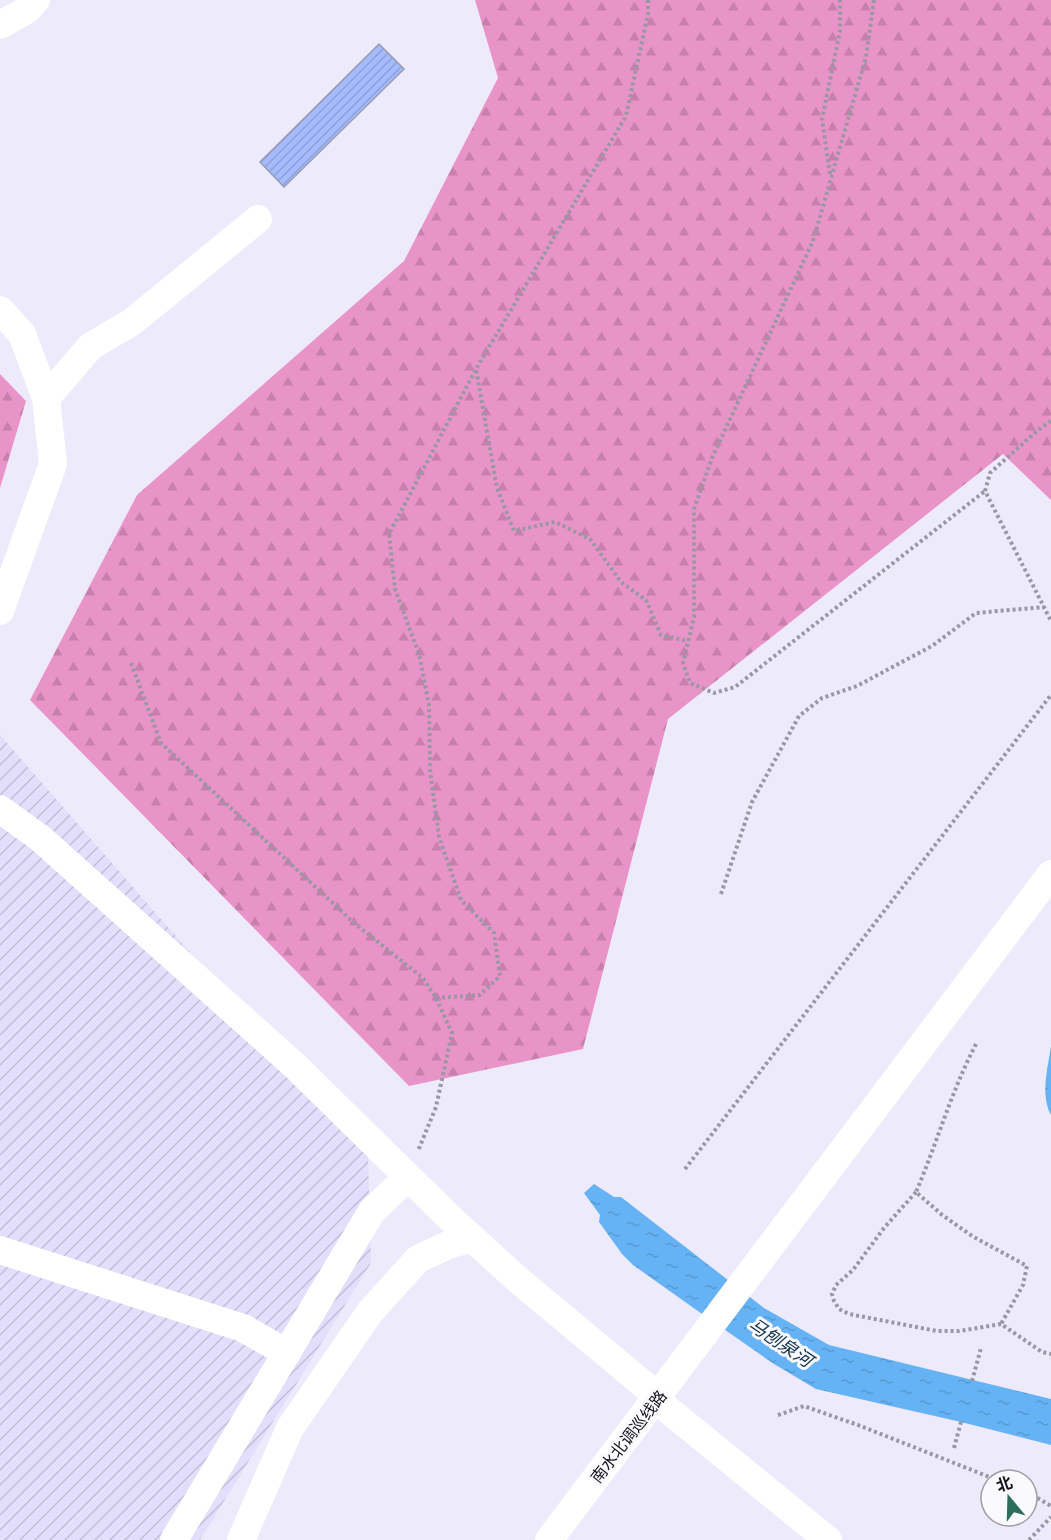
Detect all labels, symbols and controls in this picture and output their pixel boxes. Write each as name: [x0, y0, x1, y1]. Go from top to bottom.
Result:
water label: 马刨泉河: [745, 1313, 819, 1373]
street label: 南水北调巡线路: [586, 1386, 670, 1486]
north arrow: [979, 1468, 1039, 1528]
text: 北: [993, 1472, 1015, 1495]

